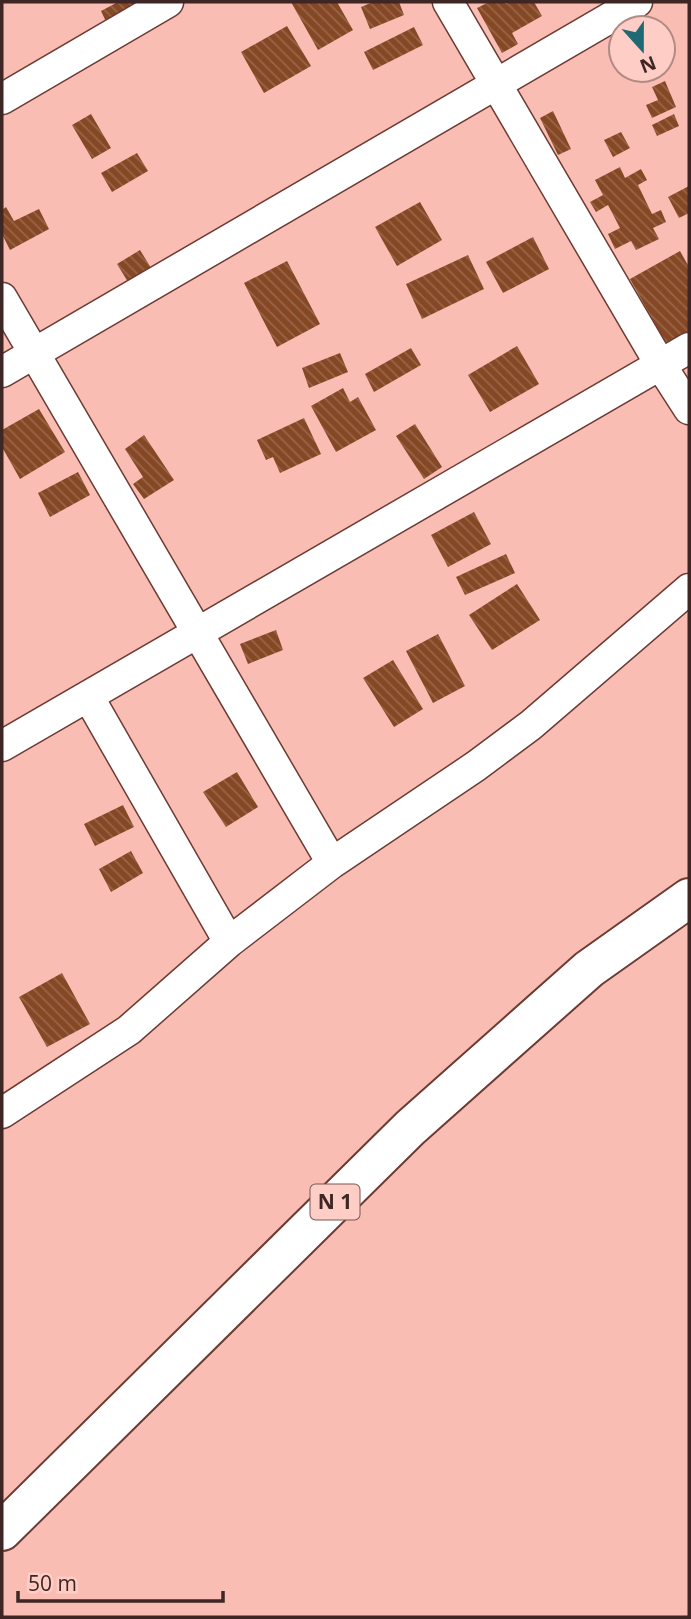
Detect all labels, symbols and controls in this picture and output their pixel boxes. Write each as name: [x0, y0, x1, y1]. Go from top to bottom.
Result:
north arrow: [607, 14, 677, 84]
text: N: [636, 50, 660, 80]
road number: N 1: [310, 1184, 360, 1220]
scale bar: [18, 1560, 222, 1604]
text: 50 m: [28, 1569, 77, 1597]

